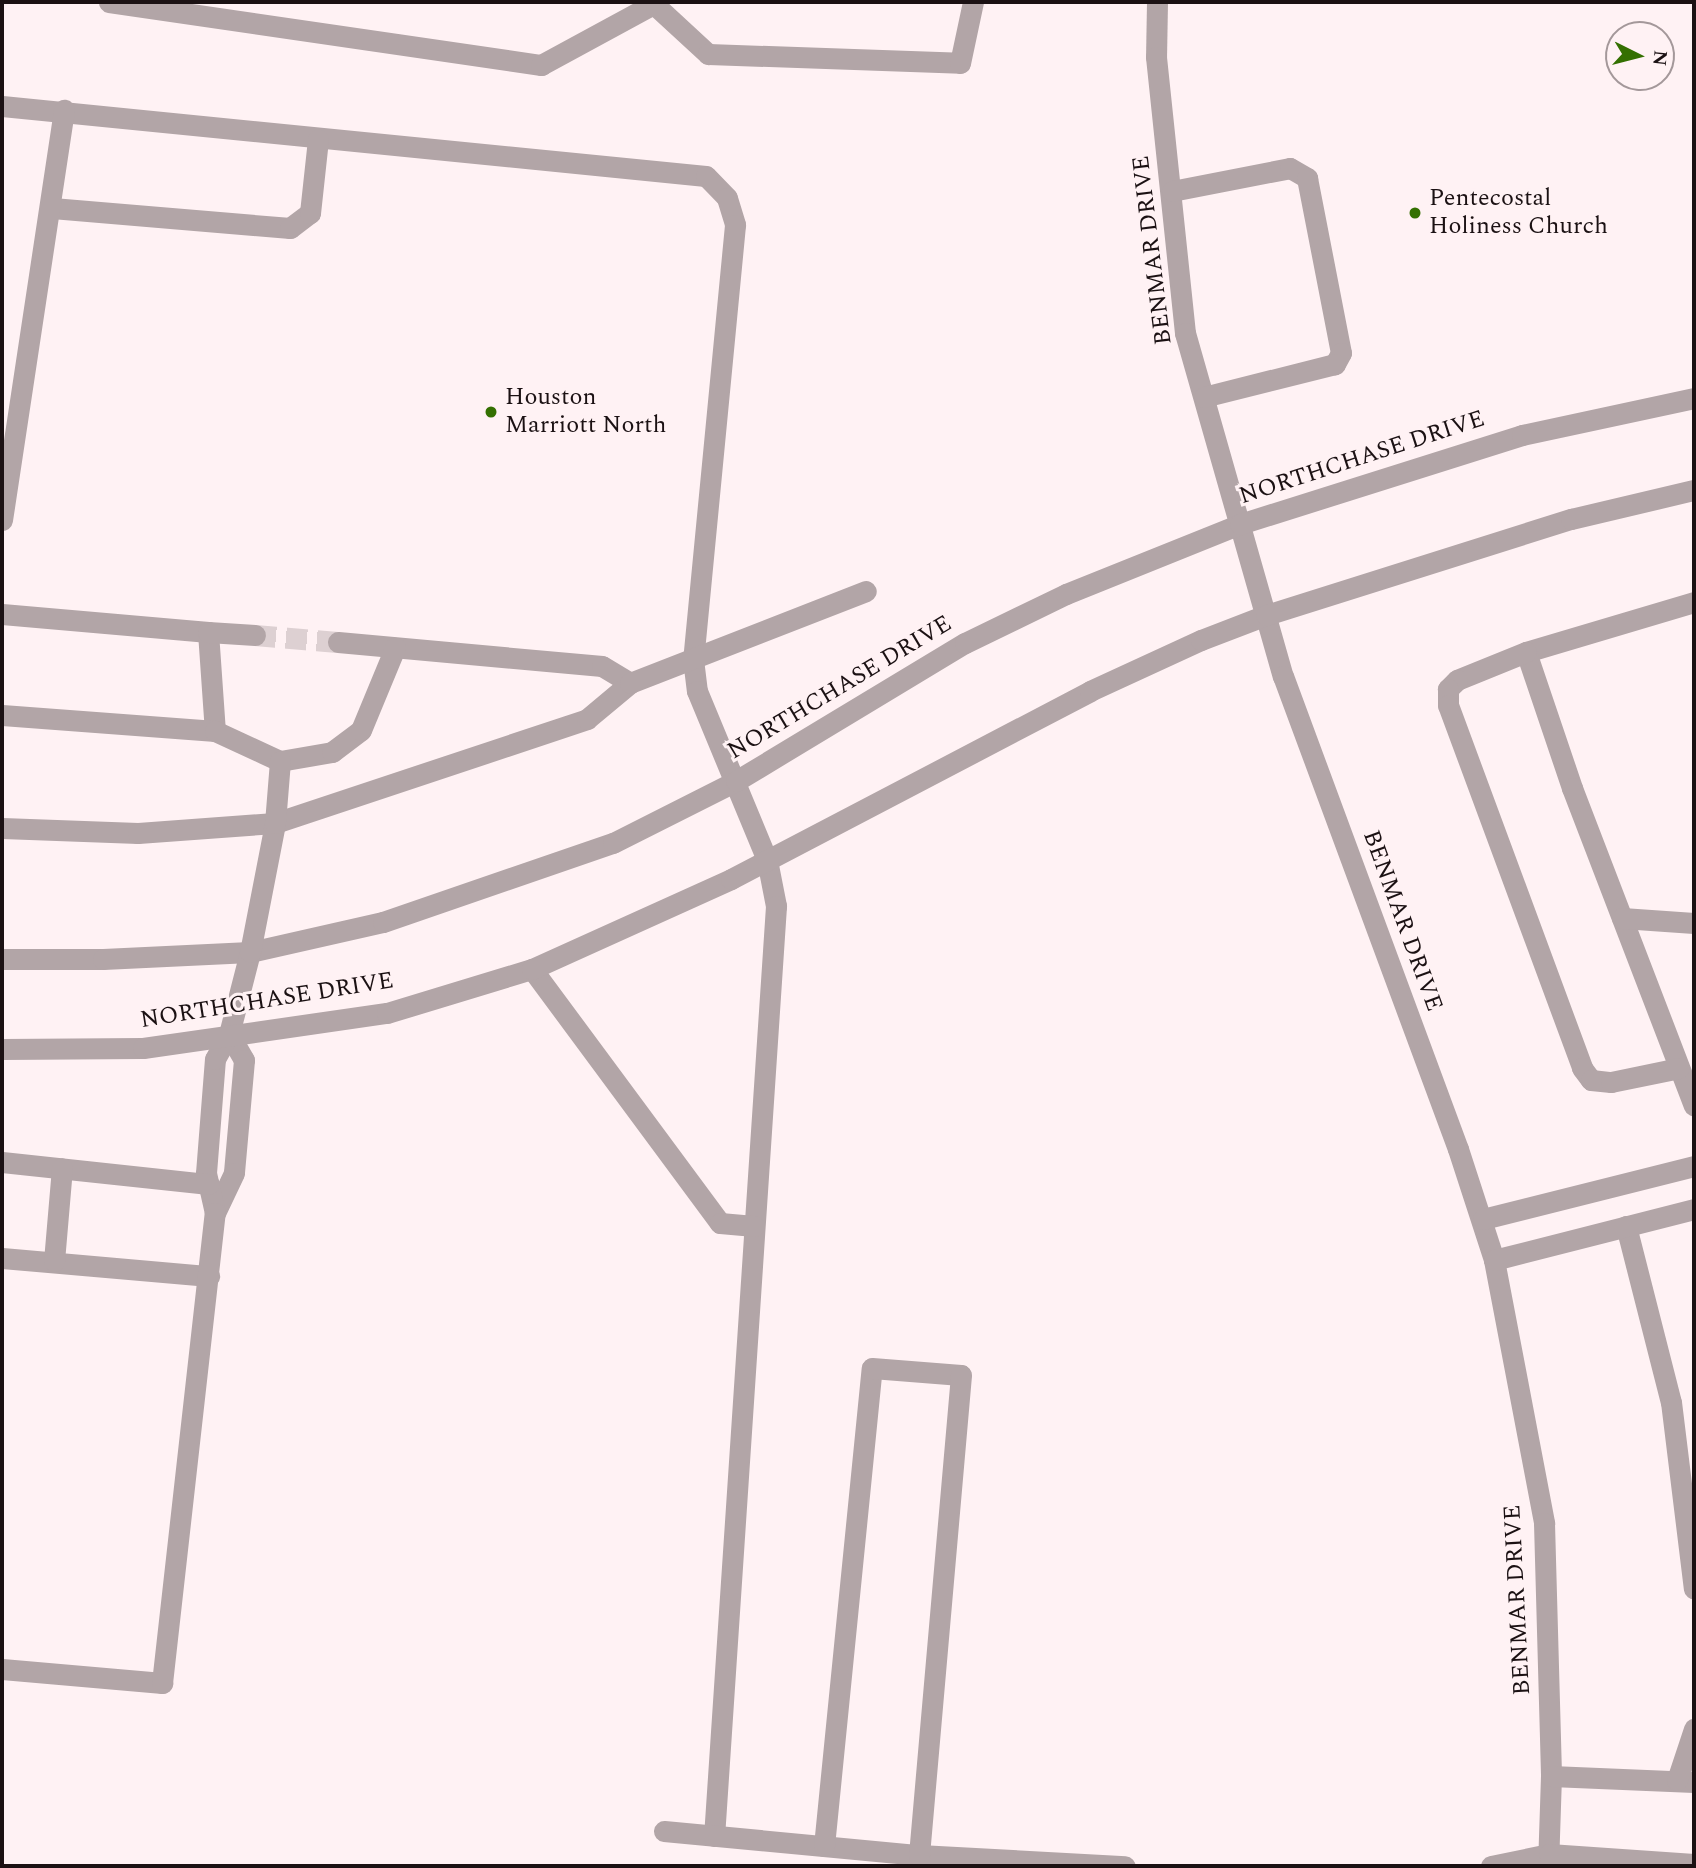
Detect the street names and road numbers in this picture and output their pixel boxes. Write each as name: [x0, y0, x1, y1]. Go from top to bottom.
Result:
street label: BENMAR DRIVE: [1127, 154, 1179, 346]
street label: NORTHCHASE DRIVE: [1236, 405, 1488, 511]
street label: NORTHCHASE DRIVE: [723, 610, 957, 766]
street label: BENMAR DRIVE: [1356, 826, 1448, 1016]
street label: NORTHCHASE DRIVE: [138, 967, 396, 1035]
street label: BENMAR DRIVE: [1499, 1504, 1537, 1696]

